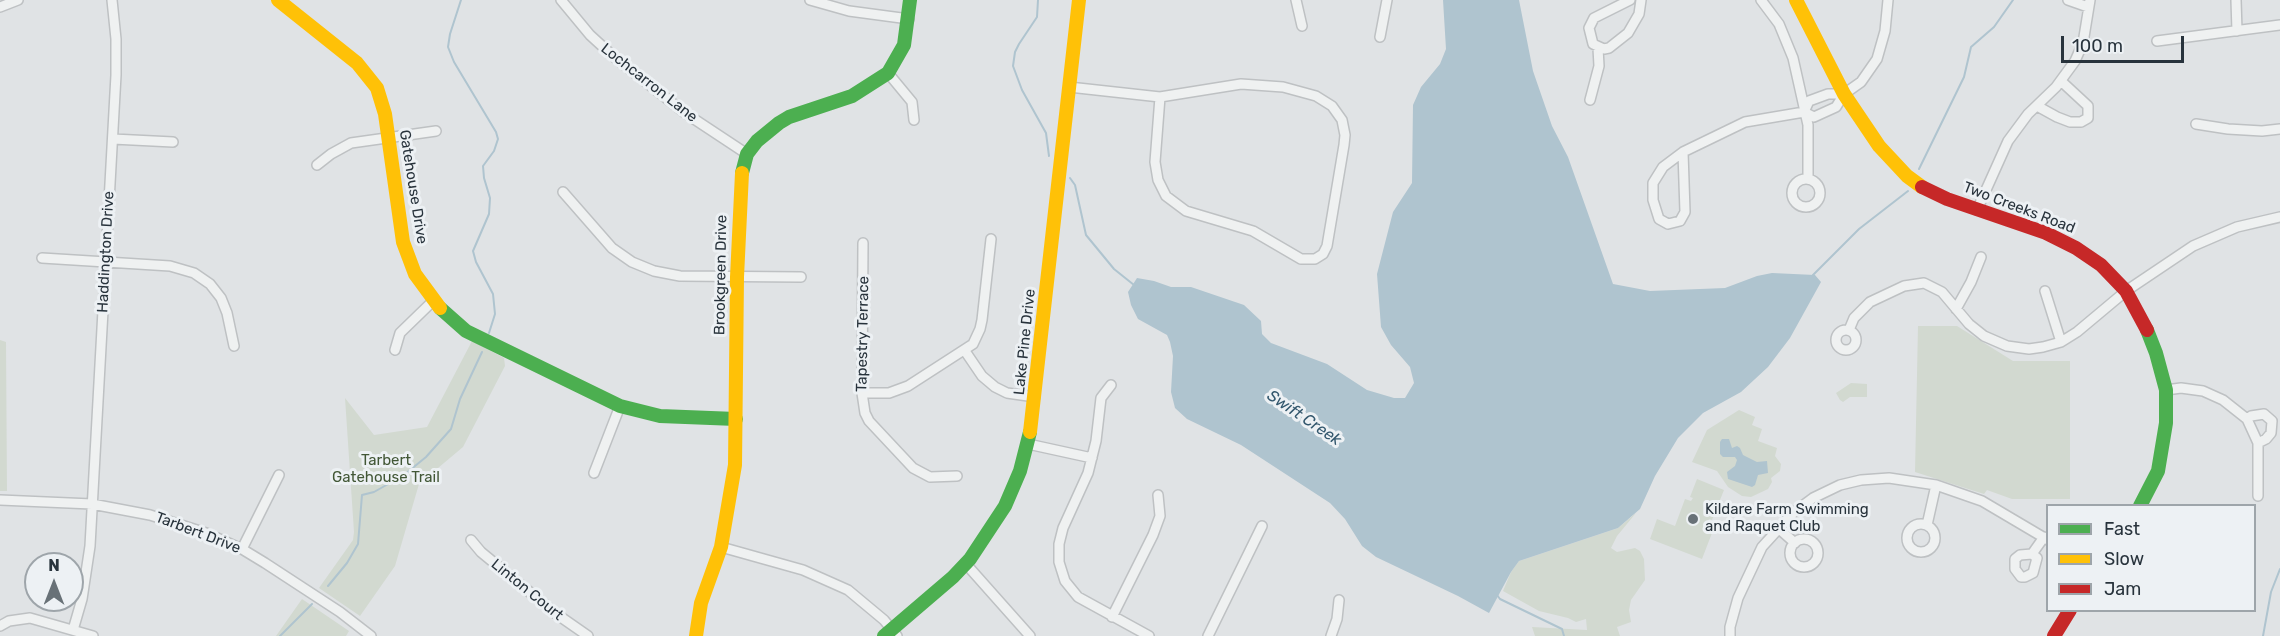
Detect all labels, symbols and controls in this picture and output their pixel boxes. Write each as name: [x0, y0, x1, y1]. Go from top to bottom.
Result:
scale bar: [2064, 24, 2187, 62]
text: 100 m: [2072, 35, 2123, 57]
street label: Lochcarron Lane: [597, 40, 701, 126]
street label: Gatehouse Drive: [395, 129, 431, 245]
street label: Two Creeks Road: [1960, 178, 2078, 238]
street label: Haddington Drive: [94, 191, 118, 313]
street label: Brookgreen Drive: [711, 215, 731, 335]
street label: Tapestry Terrace: [853, 276, 873, 392]
street label: Lake Pine Drive: [1010, 288, 1040, 396]
water label: Swift Creek: [1263, 386, 1345, 450]
park label: Tarbert Gatehouse Trail: [332, 452, 440, 487]
place label: Kildare Farm Swimming and Raquet Club: [1705, 501, 1869, 536]
legend: [2046, 504, 2256, 612]
street label: Tarbert Drive: [153, 508, 243, 558]
marker: Kildare Farm Swimming and Raquet Club: [1686, 512, 1700, 526]
text: Fast: [2104, 518, 2140, 540]
text: Slow: [2104, 548, 2144, 570]
north arrow: [24, 552, 84, 612]
street label: Linton Court: [487, 555, 567, 625]
text: N: [48, 556, 60, 575]
text: Jam: [2104, 578, 2141, 600]

